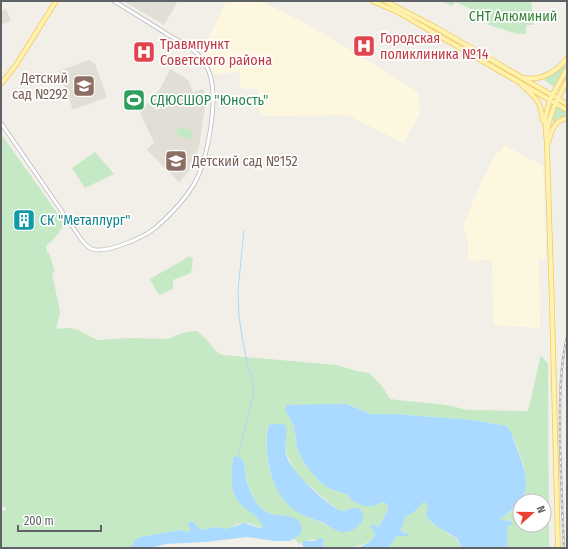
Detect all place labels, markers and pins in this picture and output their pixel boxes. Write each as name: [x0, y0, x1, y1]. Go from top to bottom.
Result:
place label: Городская поликлиника №14: [380, 30, 489, 63]
hospital icon: Городская поликлиника №14: [351, 33, 377, 59]
place label: Травмпункт Советского района: [160, 36, 272, 69]
hospital icon: Травмпункт Советского района: [131, 39, 157, 65]
place label: Детский сад №292: [12, 70, 68, 103]
school or university icon: Детский сад №292: [71, 73, 97, 99]
sports icon: СДЮСШОР "Юность": [121, 87, 147, 113]
place label: СДЮСШОР "Юность": [150, 92, 268, 109]
school or university icon: Детский сад №152: [163, 148, 189, 174]
place label: Детский сад №152: [191, 153, 298, 170]
building icon: СК "Металлург": [11, 207, 37, 233]
place label: СК "Металлург": [40, 212, 131, 229]

